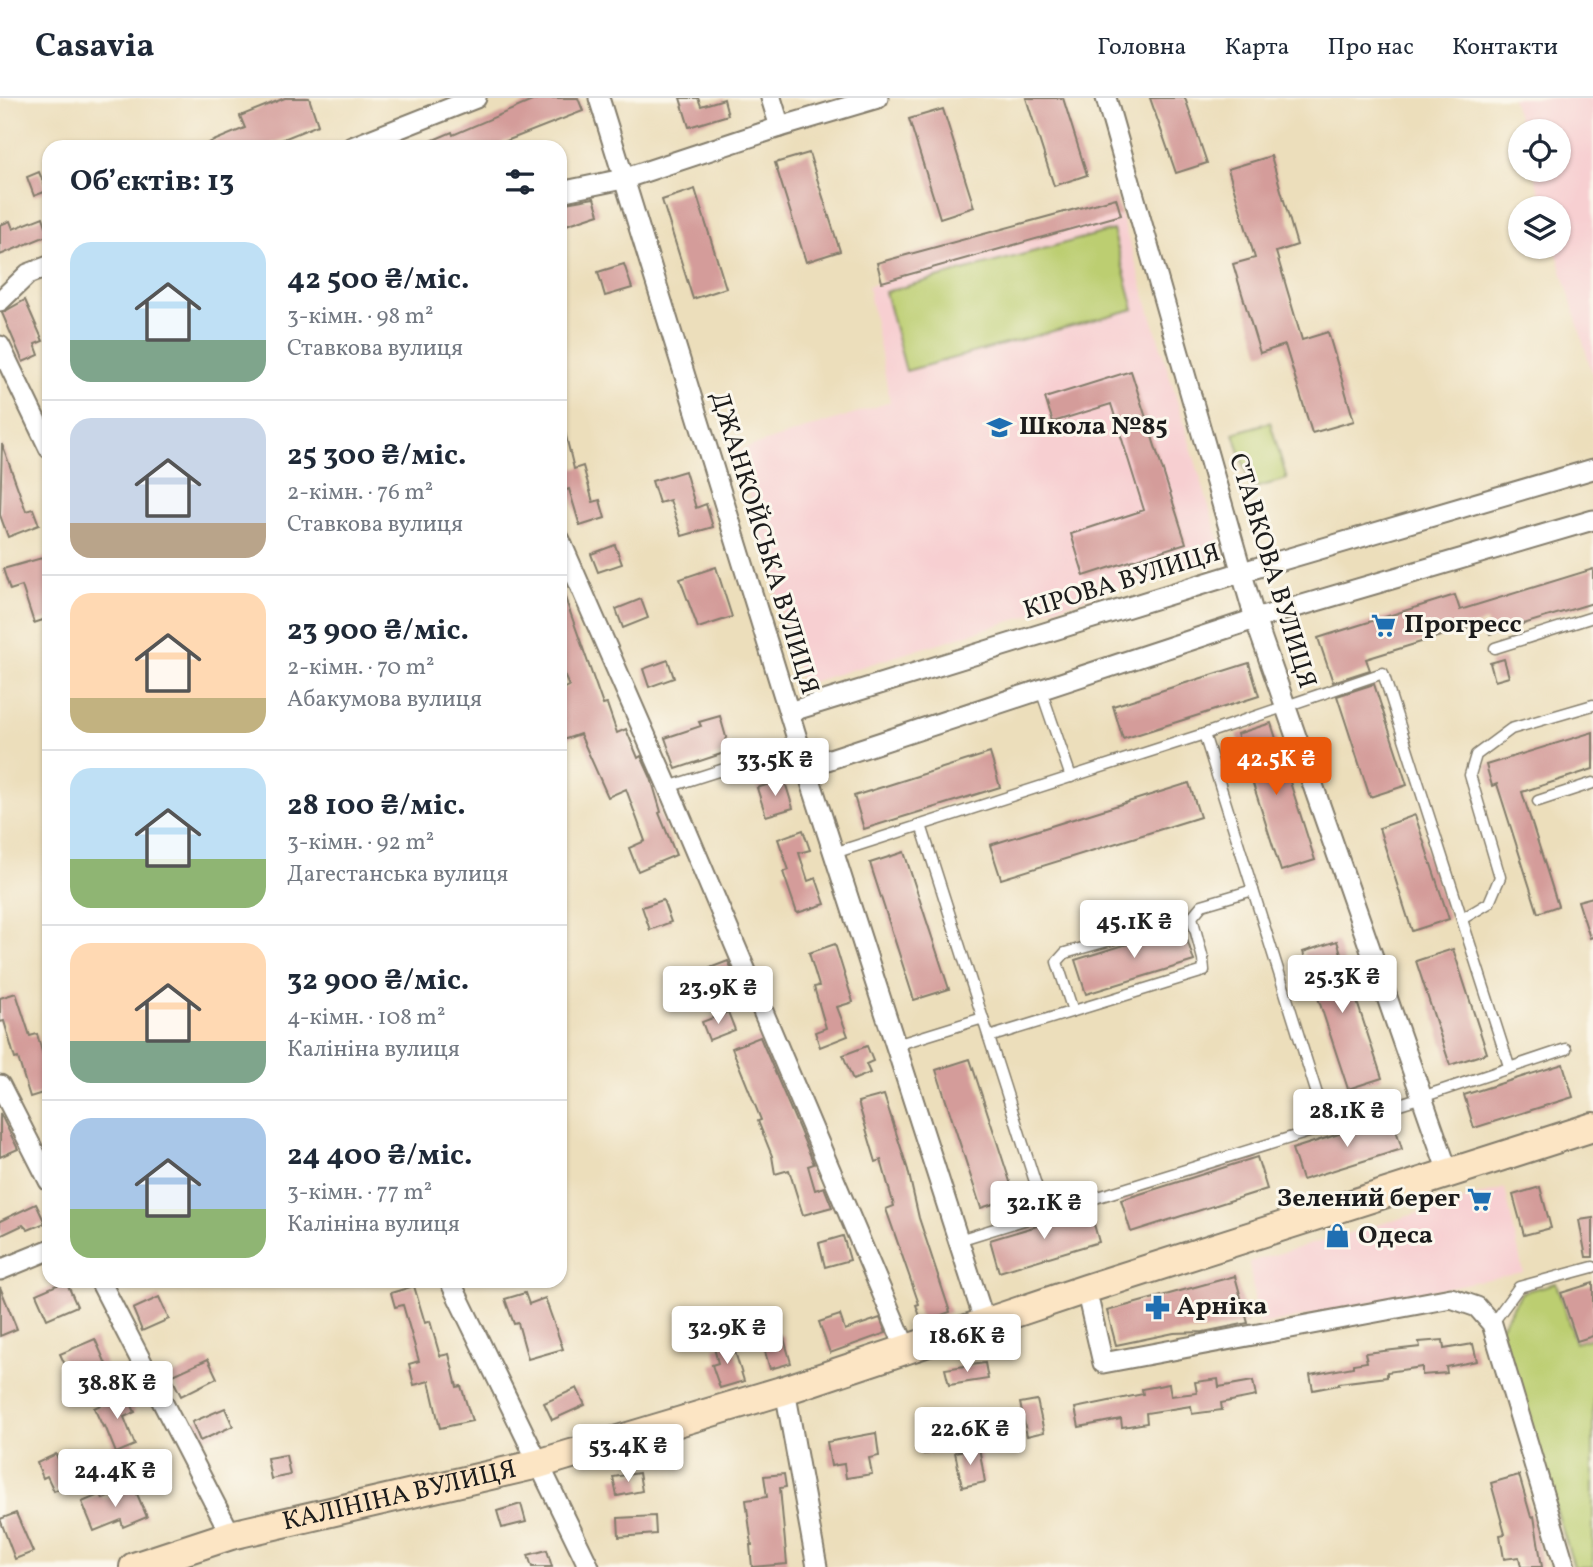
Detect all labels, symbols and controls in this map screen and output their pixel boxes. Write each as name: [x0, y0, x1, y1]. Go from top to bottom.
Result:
text: Casavia: [35, 25, 155, 71]
text: Головна: [1097, 31, 1186, 65]
text: Карта: [1224, 31, 1290, 65]
text: Про нас: [1328, 31, 1414, 65]
text: Контакти: [1452, 31, 1558, 65]
map controls: [1508, 119, 1571, 259]
button: locate: [1508, 119, 1571, 182]
text: Об’єктів: 13: [70, 161, 234, 203]
icon: filters: [501, 163, 539, 201]
button: layers: [1508, 196, 1571, 259]
text: 42 500 ₴/міс.: [287, 259, 470, 301]
icon: home: [126, 270, 210, 354]
text: 3-кімн. · 98 m²: [287, 301, 434, 333]
text: Ставкова вулиця: [287, 333, 463, 365]
street label: ДЖАНКОЙСЬКА ВУЛИЦЯ: [701, 387, 827, 699]
place label: Школа №85: [1019, 409, 1168, 445]
school or university icon: Школа №85: [985, 413, 1013, 441]
text: 25 300 ₴/міс.: [287, 435, 467, 477]
icon: home: [126, 446, 210, 530]
street label: СТАВКОВА ВУЛИЦЯ: [1219, 449, 1325, 693]
text: 2-кімн. · 76 m²: [287, 477, 433, 509]
text: Ставкова вулиця: [287, 509, 463, 541]
street label: КІРОВА ВУЛИЦЯ: [1019, 535, 1225, 629]
place label: Прогресс: [1404, 607, 1522, 643]
text: 23 900 ₴/міс.: [287, 610, 469, 652]
supermarket icon: Прогресс: [1370, 611, 1398, 639]
icon: home: [126, 621, 210, 705]
text: 2-кімн. · 70 m²: [287, 652, 435, 684]
text: Абакумова вулиця: [287, 684, 482, 716]
pin: 33.5K ₴: [710, 738, 840, 798]
pin: 42.5K ₴: [1211, 738, 1341, 797]
text: 42.5K ₴: [1237, 744, 1315, 776]
text: 33.5K ₴: [737, 745, 813, 777]
text: 28 100 ₴/міс.: [287, 785, 466, 827]
icon: home: [126, 796, 210, 880]
text: 3-кімн. · 92 m²: [287, 827, 434, 859]
text: Дагестанська вулиця: [287, 859, 508, 891]
pin: 45.1K ₴: [1069, 900, 1199, 960]
text: 45.1K ₴: [1096, 907, 1172, 939]
pin: 25.3K ₴: [1277, 956, 1407, 1015]
text: 32 900 ₴/міс.: [287, 960, 469, 1002]
text: 25.3K ₴: [1304, 962, 1380, 994]
pin: 23.9K ₴: [653, 967, 783, 1026]
icon: home: [126, 971, 210, 1055]
text: 23.9K ₴: [679, 973, 757, 1005]
text: 4-кімн. · 108 m²: [287, 1002, 445, 1034]
text: Калініна вулиця: [287, 1034, 460, 1066]
pin: 28.1K ₴: [1282, 1090, 1412, 1149]
text: 28.1K ₴: [1309, 1096, 1385, 1128]
text: 24 400 ₴/міс.: [287, 1135, 473, 1177]
icon: home: [126, 1146, 210, 1230]
text: 3-кімн. · 77 m²: [287, 1177, 432, 1209]
place label: Зелений берег: [1277, 1181, 1460, 1217]
pin: 32.1K ₴: [979, 1182, 1109, 1241]
supermarket icon: Зелений берег: [1466, 1185, 1494, 1213]
text: 32.1K ₴: [1006, 1188, 1082, 1220]
text: Калініна вулиця: [287, 1209, 460, 1241]
place label: Одеса: [1358, 1218, 1433, 1254]
shop icon: Одеса: [1324, 1222, 1352, 1250]
place label: Арніка: [1177, 1289, 1267, 1325]
pharmacy icon: Арніка: [1143, 1293, 1171, 1321]
pin: 32.9K ₴: [662, 1306, 792, 1366]
text: 32.9K ₴: [688, 1313, 766, 1345]
pin: 18.6K ₴: [902, 1314, 1032, 1374]
text: 18.6K ₴: [929, 1321, 1005, 1353]
pin: 38.8K ₴: [52, 1362, 182, 1421]
text: 38.8K ₴: [78, 1368, 156, 1400]
pin: 22.6K ₴: [905, 1408, 1035, 1467]
text: 22.6K ₴: [931, 1414, 1009, 1446]
pin: 53.4K ₴: [563, 1424, 693, 1484]
text: 53.4K ₴: [589, 1431, 667, 1463]
pin: 24.4K ₴: [50, 1450, 180, 1509]
street label: КАЛІНІНА ВУЛИЦЯ: [279, 1452, 520, 1541]
text: 24.4K ₴: [74, 1456, 156, 1488]

